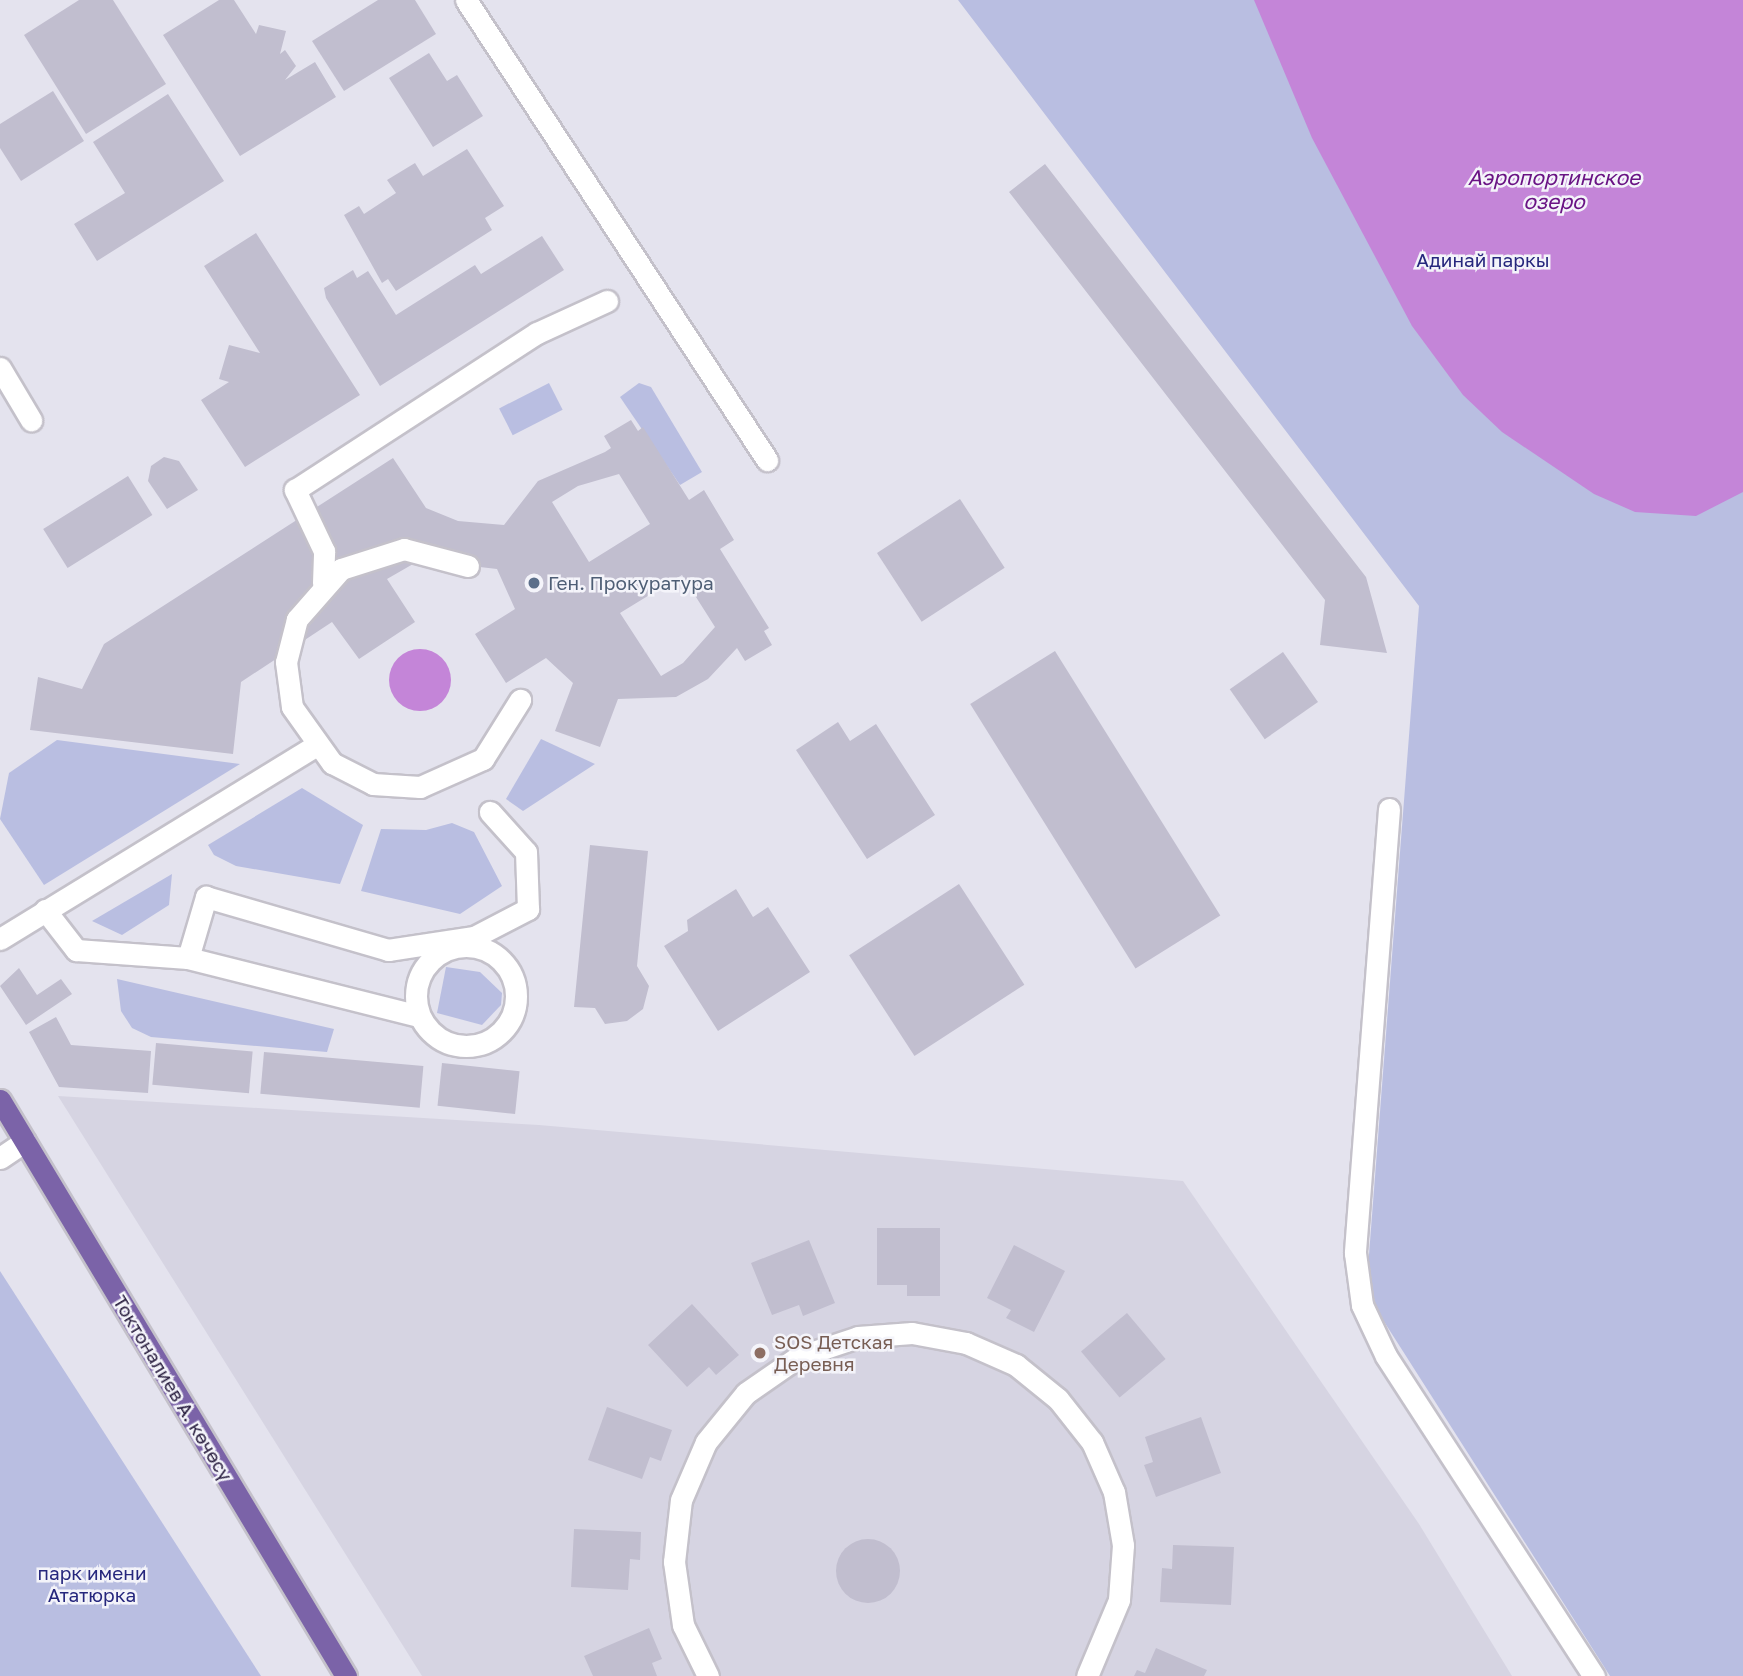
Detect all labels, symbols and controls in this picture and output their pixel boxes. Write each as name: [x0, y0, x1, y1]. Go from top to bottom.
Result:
water label: Аэропортинское озеро: [1468, 164, 1640, 214]
park label: Адинай паркы: [1416, 249, 1550, 271]
place label: Ген. Прокуратура: [548, 572, 714, 594]
marker: Ген. Прокуратура: [526, 575, 542, 591]
street label: Токтоналиев А. көчөсү: [109, 1291, 237, 1485]
place label: SOS Детская Деревня: [774, 1331, 893, 1375]
marker: SOS Детская Деревня: [752, 1345, 768, 1361]
park label: парк имени Ататюрка: [38, 1562, 146, 1606]

